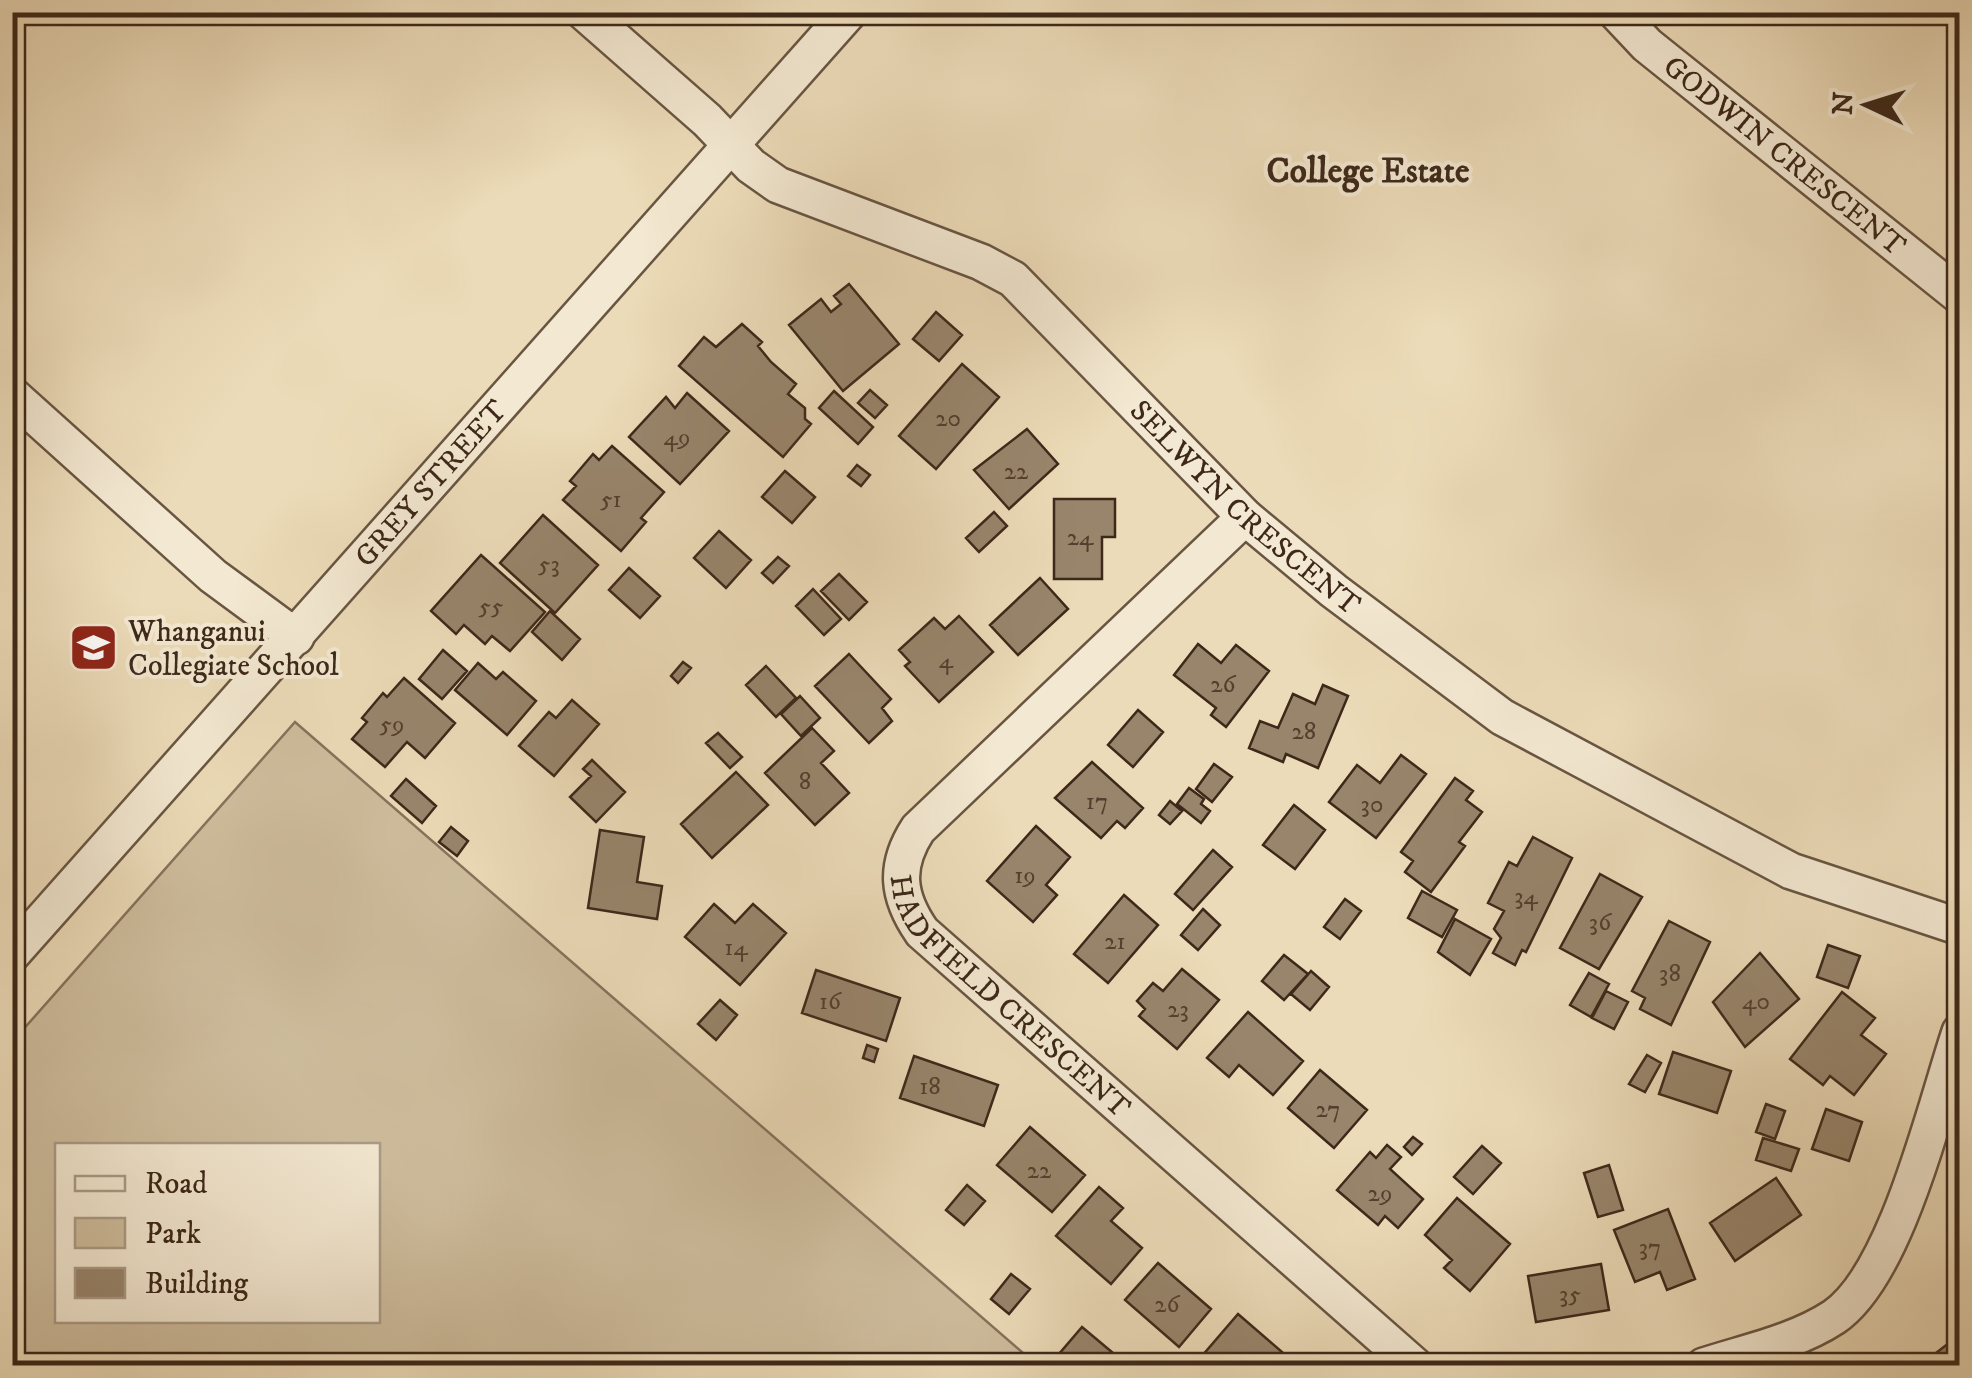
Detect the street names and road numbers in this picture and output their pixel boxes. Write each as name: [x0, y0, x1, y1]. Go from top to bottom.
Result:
street label: GODWIN CRESCENT: [1658, 48, 1914, 264]
street label: GREY STREET: [348, 393, 516, 575]
street label: SELWYN CRESCENT: [1121, 393, 1367, 624]
street label: HADFIELD CRESCENT: [881, 872, 1138, 1127]

